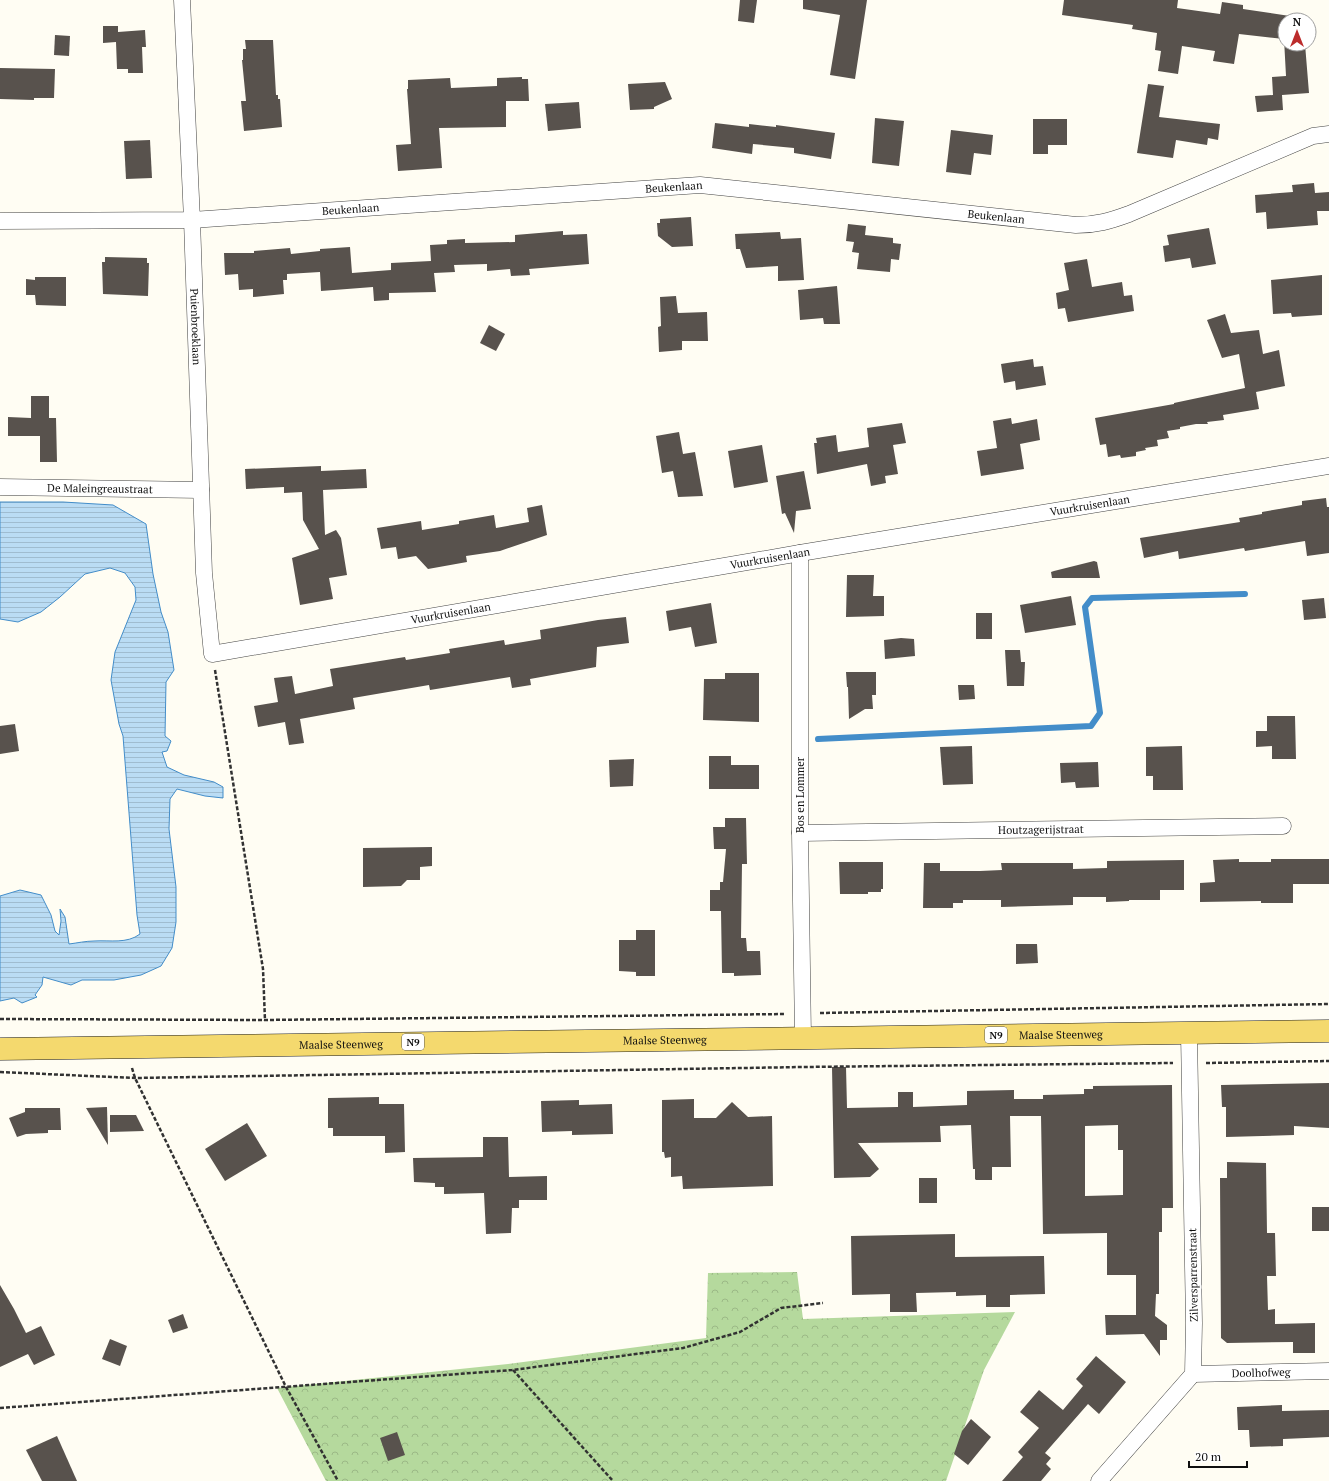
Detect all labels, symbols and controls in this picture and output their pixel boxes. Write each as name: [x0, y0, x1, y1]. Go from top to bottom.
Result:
north arrow: [1277, 12, 1317, 52]
text: N: [1293, 15, 1302, 29]
street label: Beukenlaan: [645, 178, 703, 196]
street label: Beukenlaan: [322, 200, 380, 218]
street label: Beukenlaan: [967, 207, 1026, 227]
street label: Puienbroeklaan: [187, 288, 204, 366]
street label: De Maleingreaustraat: [47, 481, 153, 496]
street label: Vuurkruisenlaan: [1049, 492, 1131, 519]
street label: Vuurkruisenlaan: [729, 544, 811, 572]
street label: Vuurkruisenlaan: [410, 599, 492, 627]
street label: Bos en Lommer: [793, 756, 807, 833]
street label: Houtzagerijstraat: [998, 822, 1084, 837]
road number: N9: [985, 1027, 1007, 1043]
street label: Maalse Steenweg: [1019, 1027, 1103, 1042]
street label: Maalse Steenweg: [623, 1032, 707, 1048]
road number: N9: [402, 1034, 424, 1050]
street label: Maalse Steenweg: [299, 1037, 383, 1052]
street label: Zilversparrenstraat: [1185, 1228, 1201, 1322]
street label: Doolhofweg: [1231, 1365, 1291, 1380]
scale bar: [1189, 1443, 1247, 1469]
text: 20 m: [1195, 1449, 1222, 1464]

